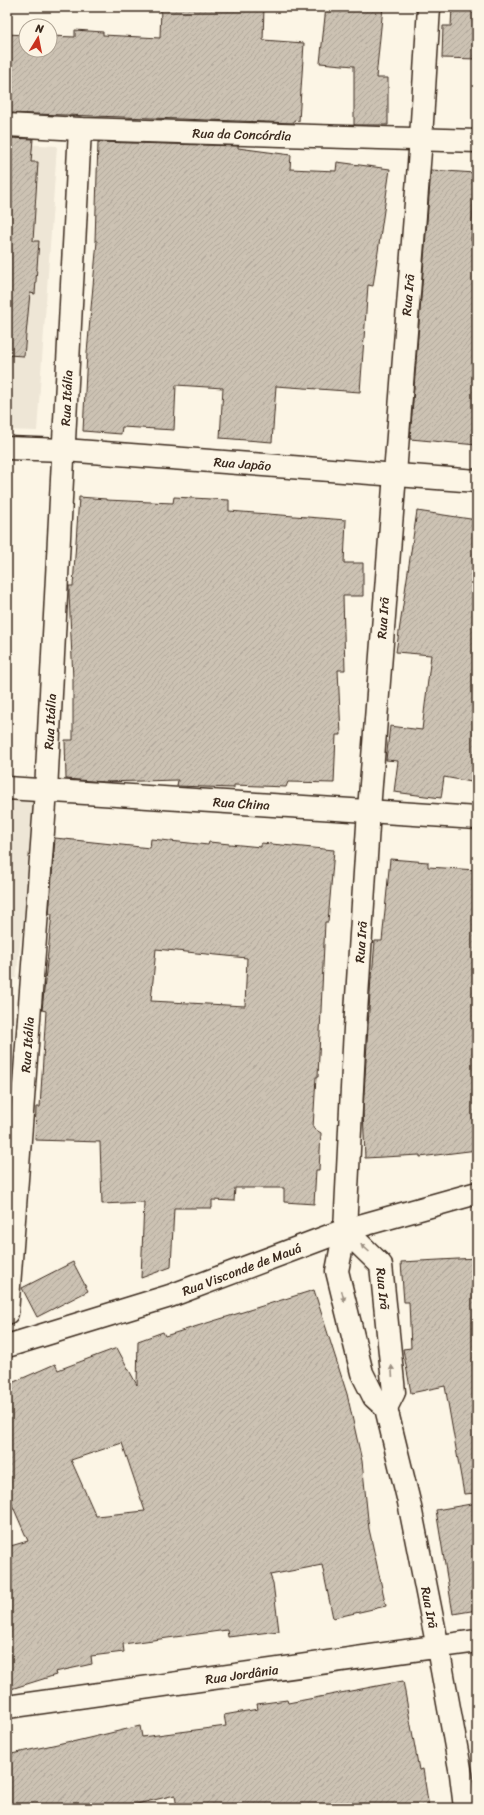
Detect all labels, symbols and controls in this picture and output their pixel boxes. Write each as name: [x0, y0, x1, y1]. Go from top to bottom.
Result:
north arrow: [18, 18, 58, 58]
text: N: [33, 18, 45, 39]
street label: Rua da Concórdia: [192, 121, 292, 147]
street label: Rua Irã: [395, 273, 421, 317]
street label: Rua Itália: [53, 369, 79, 427]
street label: Rua Japão: [213, 450, 272, 477]
street label: Rua Irã: [370, 596, 396, 640]
street label: Rua Itália: [37, 693, 63, 750]
street label: Rua China: [212, 790, 271, 816]
street label: Rua Irã: [348, 920, 374, 964]
street label: Rua Itália: [13, 1015, 41, 1074]
street label: Rua Visconde de Mauá: [178, 1236, 305, 1302]
one-way arrow: [360, 1244, 369, 1253]
street label: Rua Irã: [370, 1267, 397, 1311]
one-way arrow: [340, 1289, 346, 1302]
one-way arrow: [389, 1365, 396, 1377]
street label: Rua Irã: [415, 1585, 445, 1631]
street label: Rua Jordânia: [204, 1657, 280, 1691]

